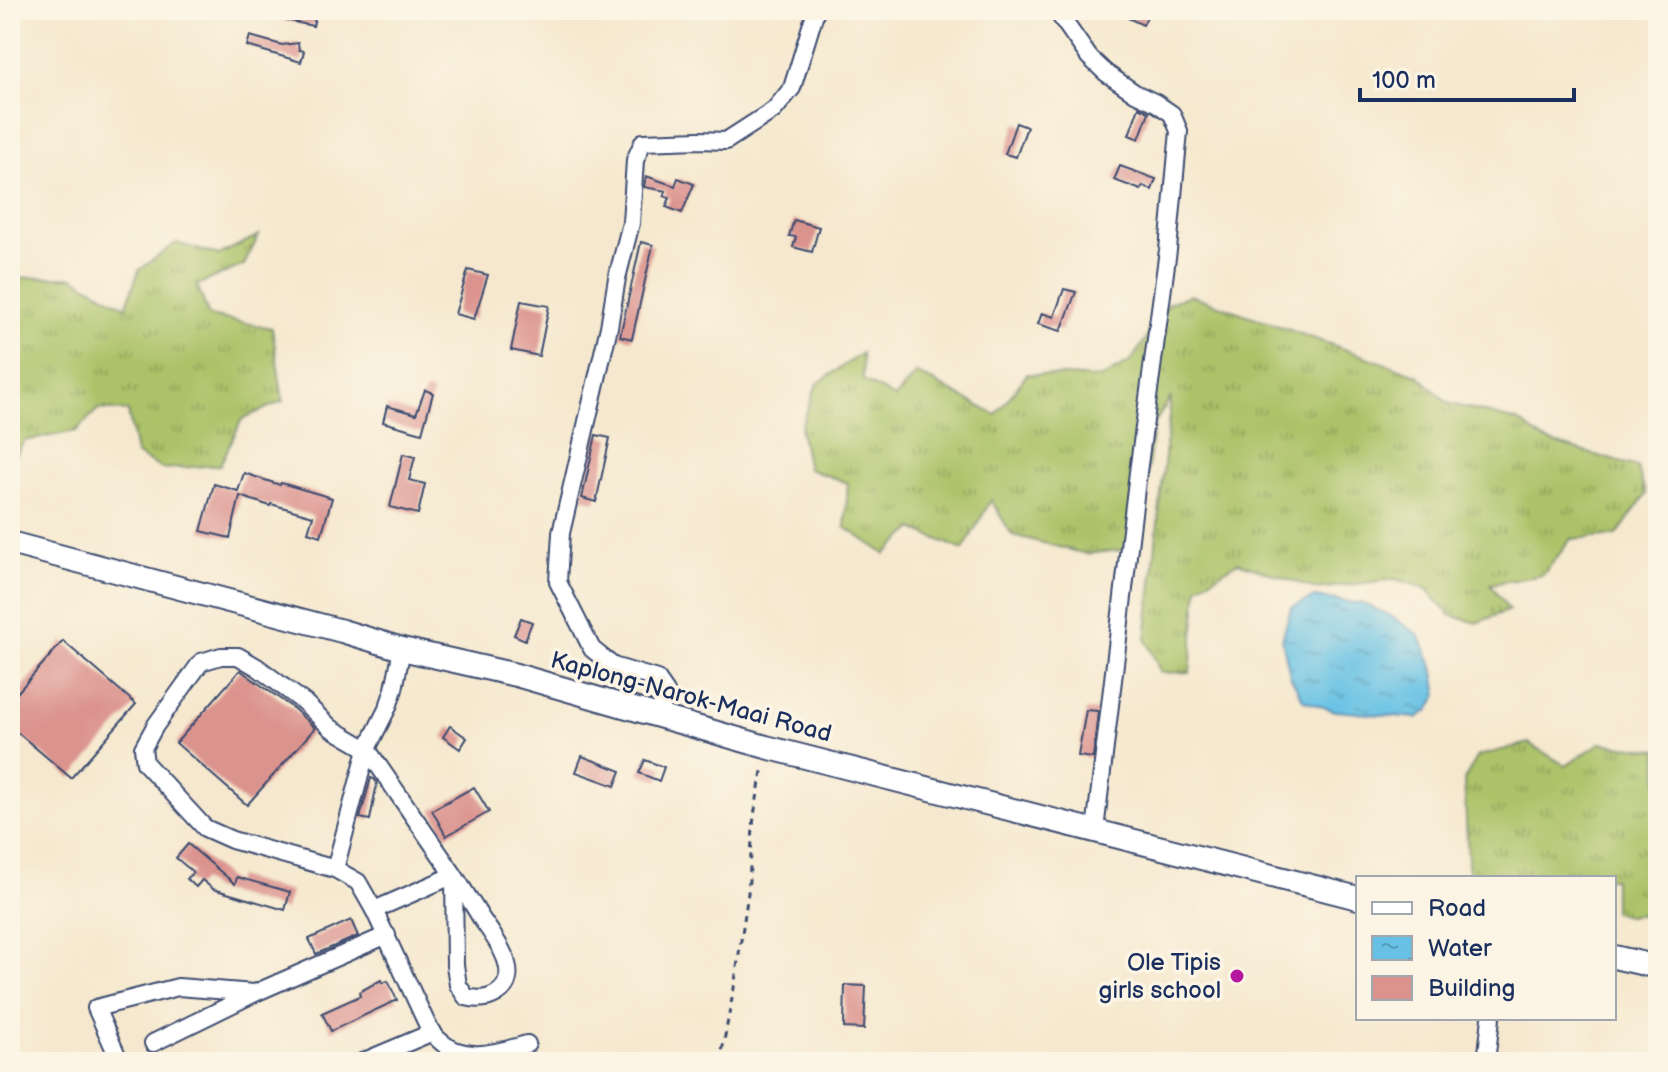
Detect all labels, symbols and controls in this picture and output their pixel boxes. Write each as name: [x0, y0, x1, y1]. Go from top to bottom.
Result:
scale bar: [1360, 52, 1574, 102]
text: 100 m: [1372, 66, 1436, 95]
street label: Kaplong-Narok-Maai Road: [547, 646, 835, 748]
legend: [1356, 876, 1616, 1020]
text: Road: [1428, 894, 1486, 923]
text: Water: [1428, 934, 1492, 963]
place label: Ole Tipis girls school: [1099, 948, 1221, 1005]
marker: Ole Tipis girls school: [1228, 967, 1246, 985]
text: Building: [1428, 974, 1515, 1003]

